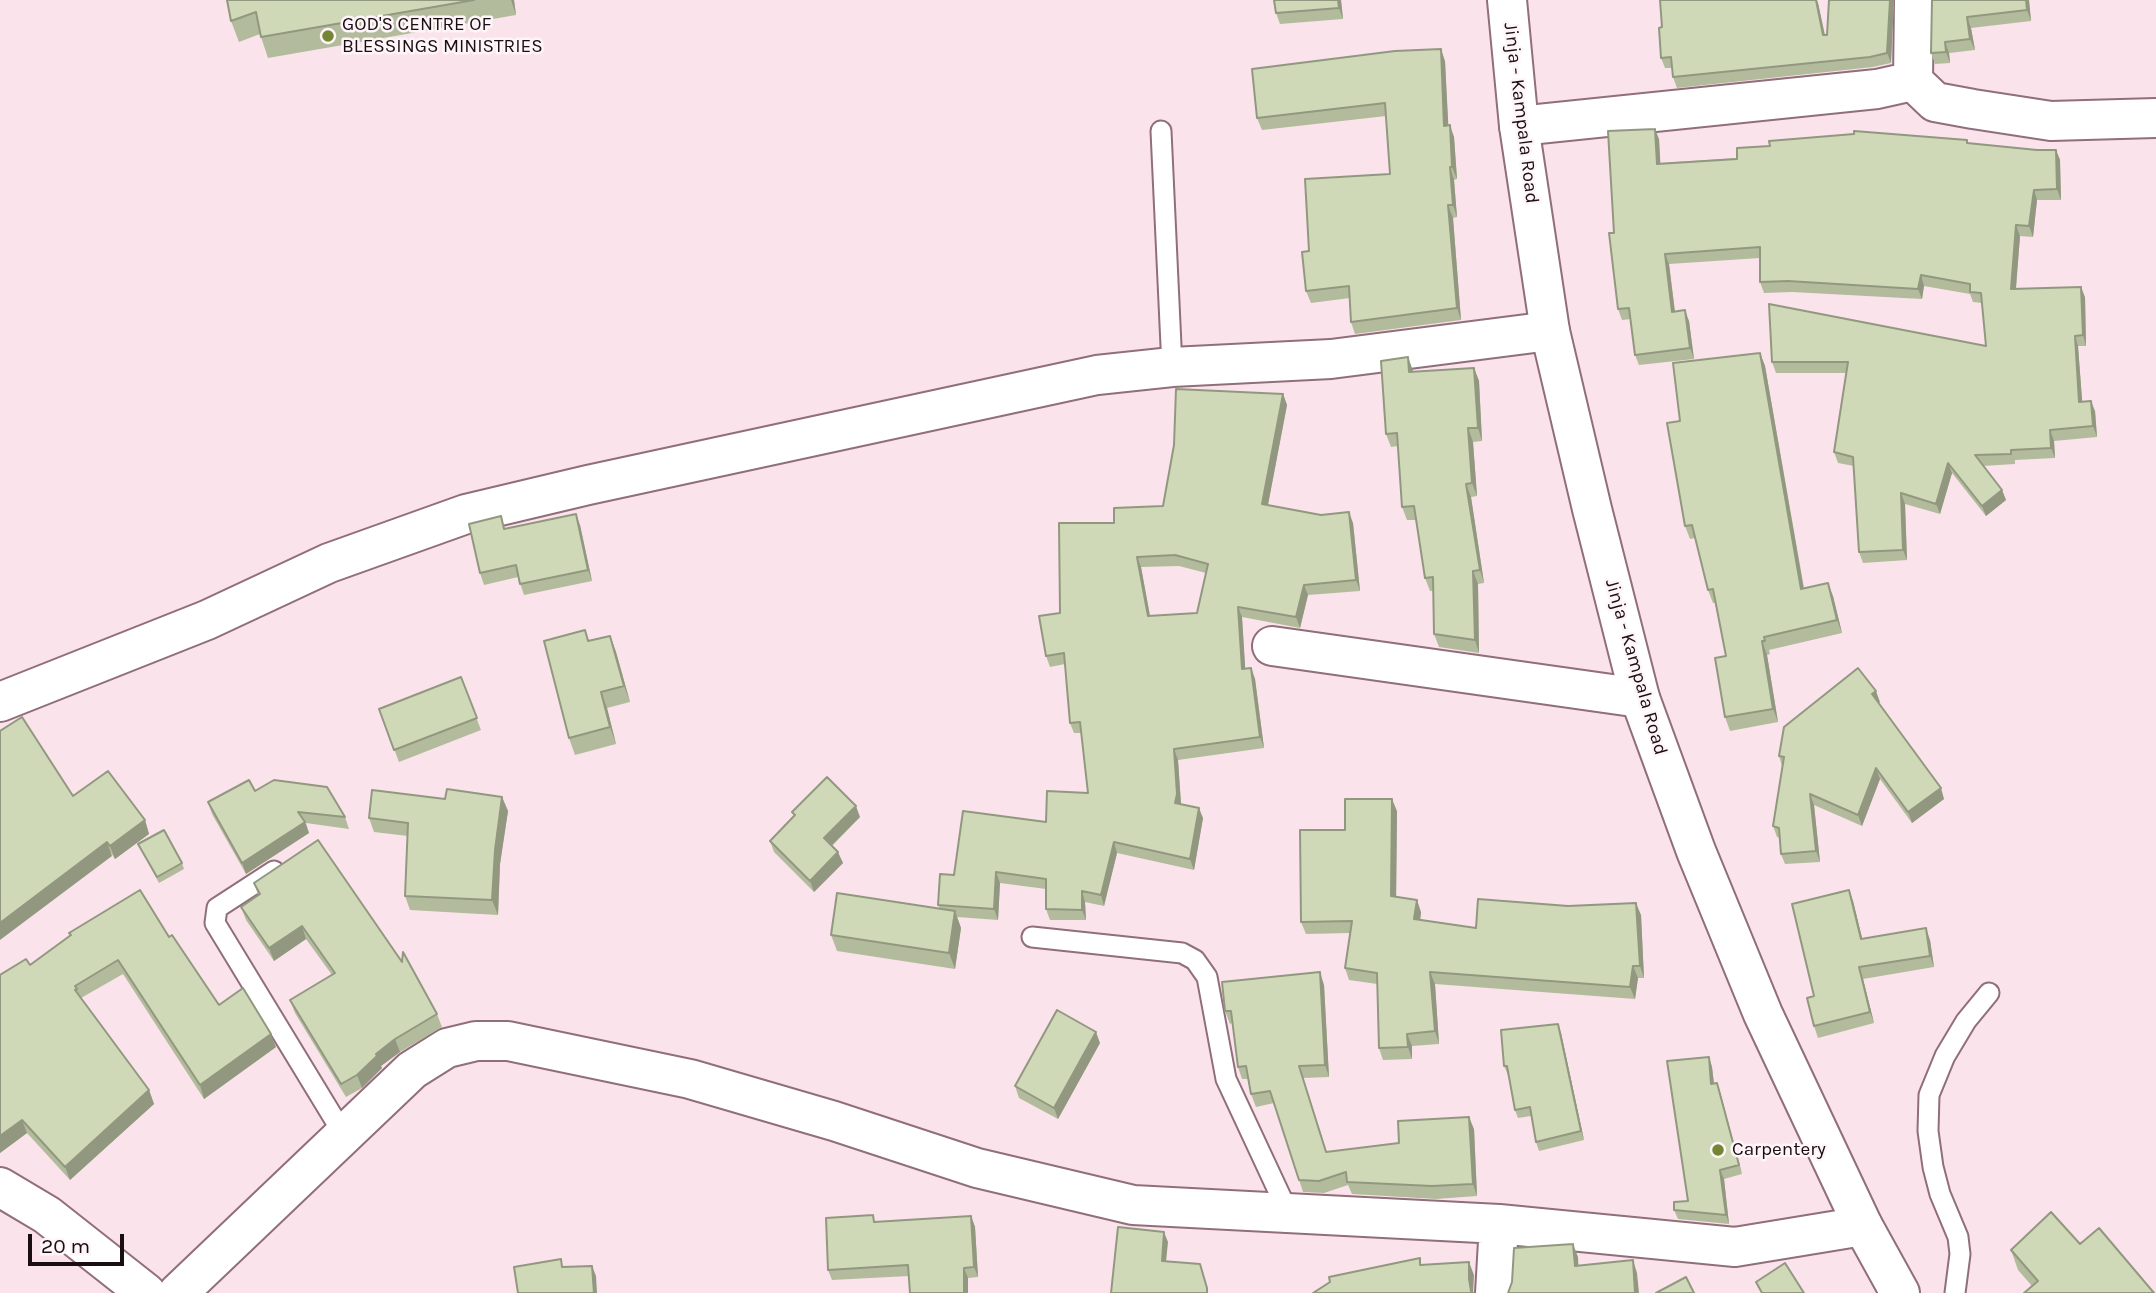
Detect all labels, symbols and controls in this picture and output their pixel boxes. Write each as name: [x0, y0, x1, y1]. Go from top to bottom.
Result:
place label: GOD'S CENTRE OF BLESSINGS MINISTRIES: [342, 14, 543, 58]
street label: Jinja - Kampala Road: [1499, 21, 1543, 205]
marker: GOD'S CENTRE OF BLESSINGS MINISTRIES: [320, 28, 336, 44]
street label: Jinja - Kampala Road: [1600, 576, 1672, 758]
place label: Carpentery: [1732, 1139, 1826, 1161]
marker: Carpentery: [1710, 1142, 1726, 1158]
scale bar: [32, 1220, 128, 1264]
text: 20 m: [41, 1234, 90, 1258]

